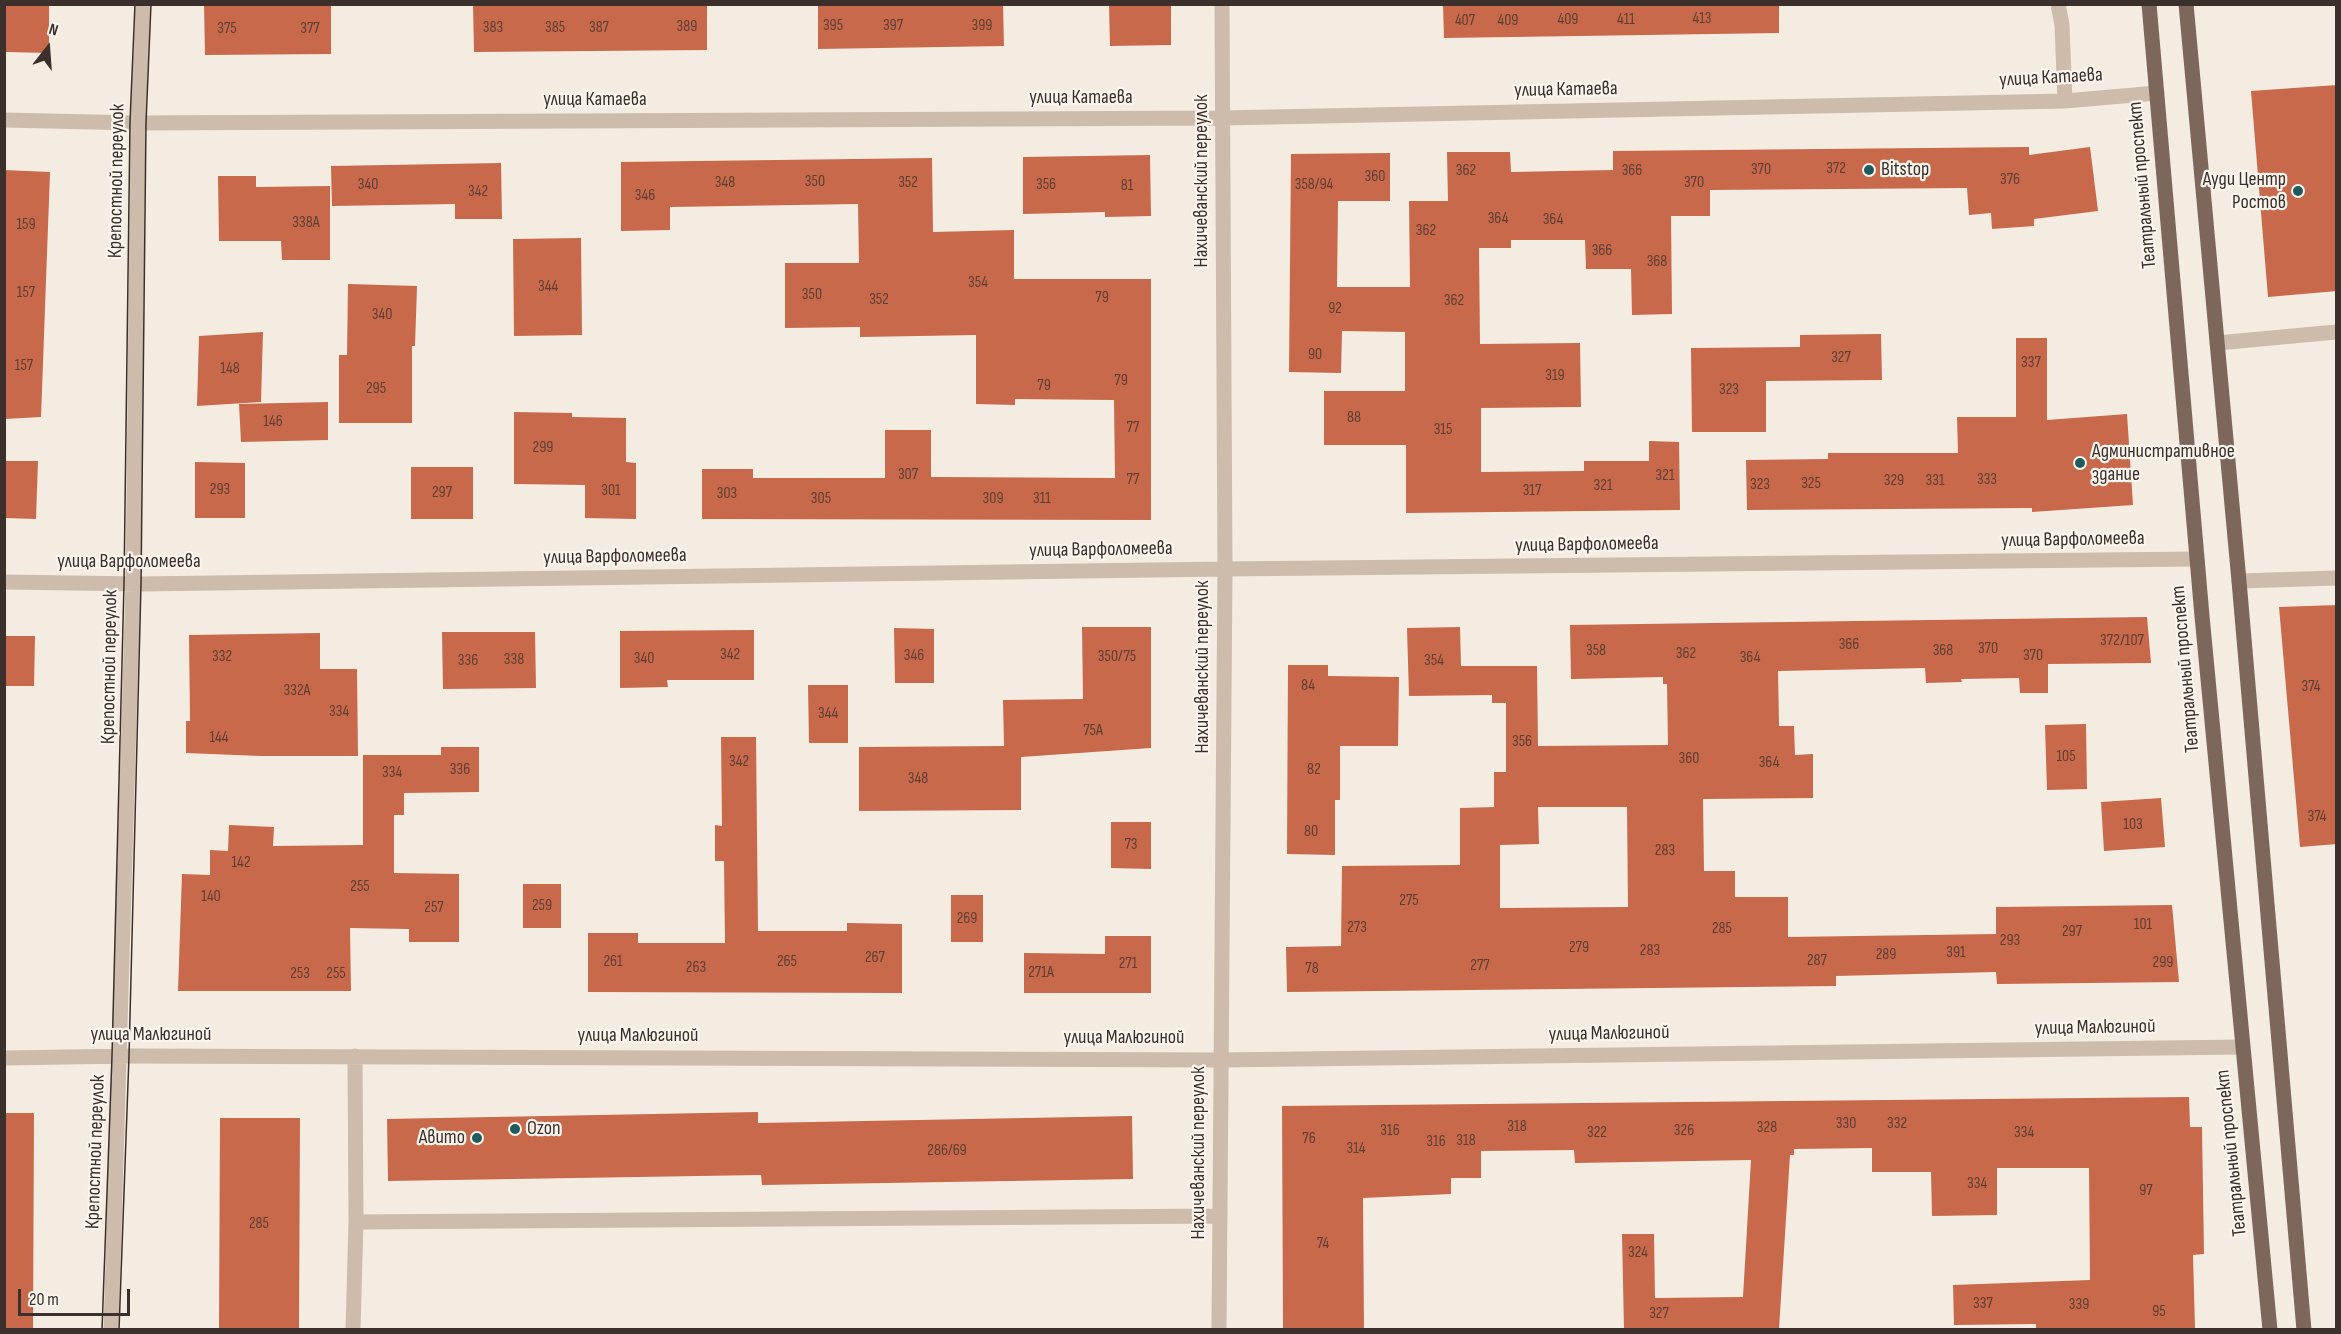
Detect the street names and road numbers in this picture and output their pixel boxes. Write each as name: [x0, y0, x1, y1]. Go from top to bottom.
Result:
street label: улица Катаева: [1999, 63, 2103, 93]
street label: улица Катаева: [1514, 77, 1618, 103]
street label: улица Катаева: [1029, 86, 1133, 110]
street label: улица Катаева: [543, 88, 647, 112]
street label: Нахичеванский переулок: [1190, 95, 1214, 267]
street label: Театральный проспект: [2124, 101, 2162, 269]
street label: Крепостной переулок: [104, 104, 130, 258]
street label: улица Варфоломеева: [2001, 527, 2145, 553]
street label: улица Варфоломеева: [1515, 532, 1659, 558]
street label: улица Варфоломеева: [1029, 537, 1173, 563]
street label: улица Варфоломеева: [543, 544, 687, 570]
street label: улица Варфоломеева: [57, 550, 201, 574]
street label: Нахичеванский переулок: [1191, 581, 1215, 753]
street label: Театральный проспект: [2167, 585, 2205, 753]
street label: Крепостной переулок: [97, 590, 123, 744]
street label: улица Малюгиной: [2034, 1015, 2156, 1041]
street label: улица Малюгиной: [1548, 1021, 1670, 1047]
street label: улица Малюгиной: [91, 1023, 211, 1047]
street label: улица Малюгиной: [578, 1024, 698, 1048]
street label: улица Малюгиной: [1064, 1026, 1184, 1050]
street label: Нахичеванский переулок: [1187, 1067, 1211, 1239]
street label: Театральный проспект: [2211, 1069, 2253, 1237]
street label: Крепостной переулок: [81, 1074, 111, 1230]

